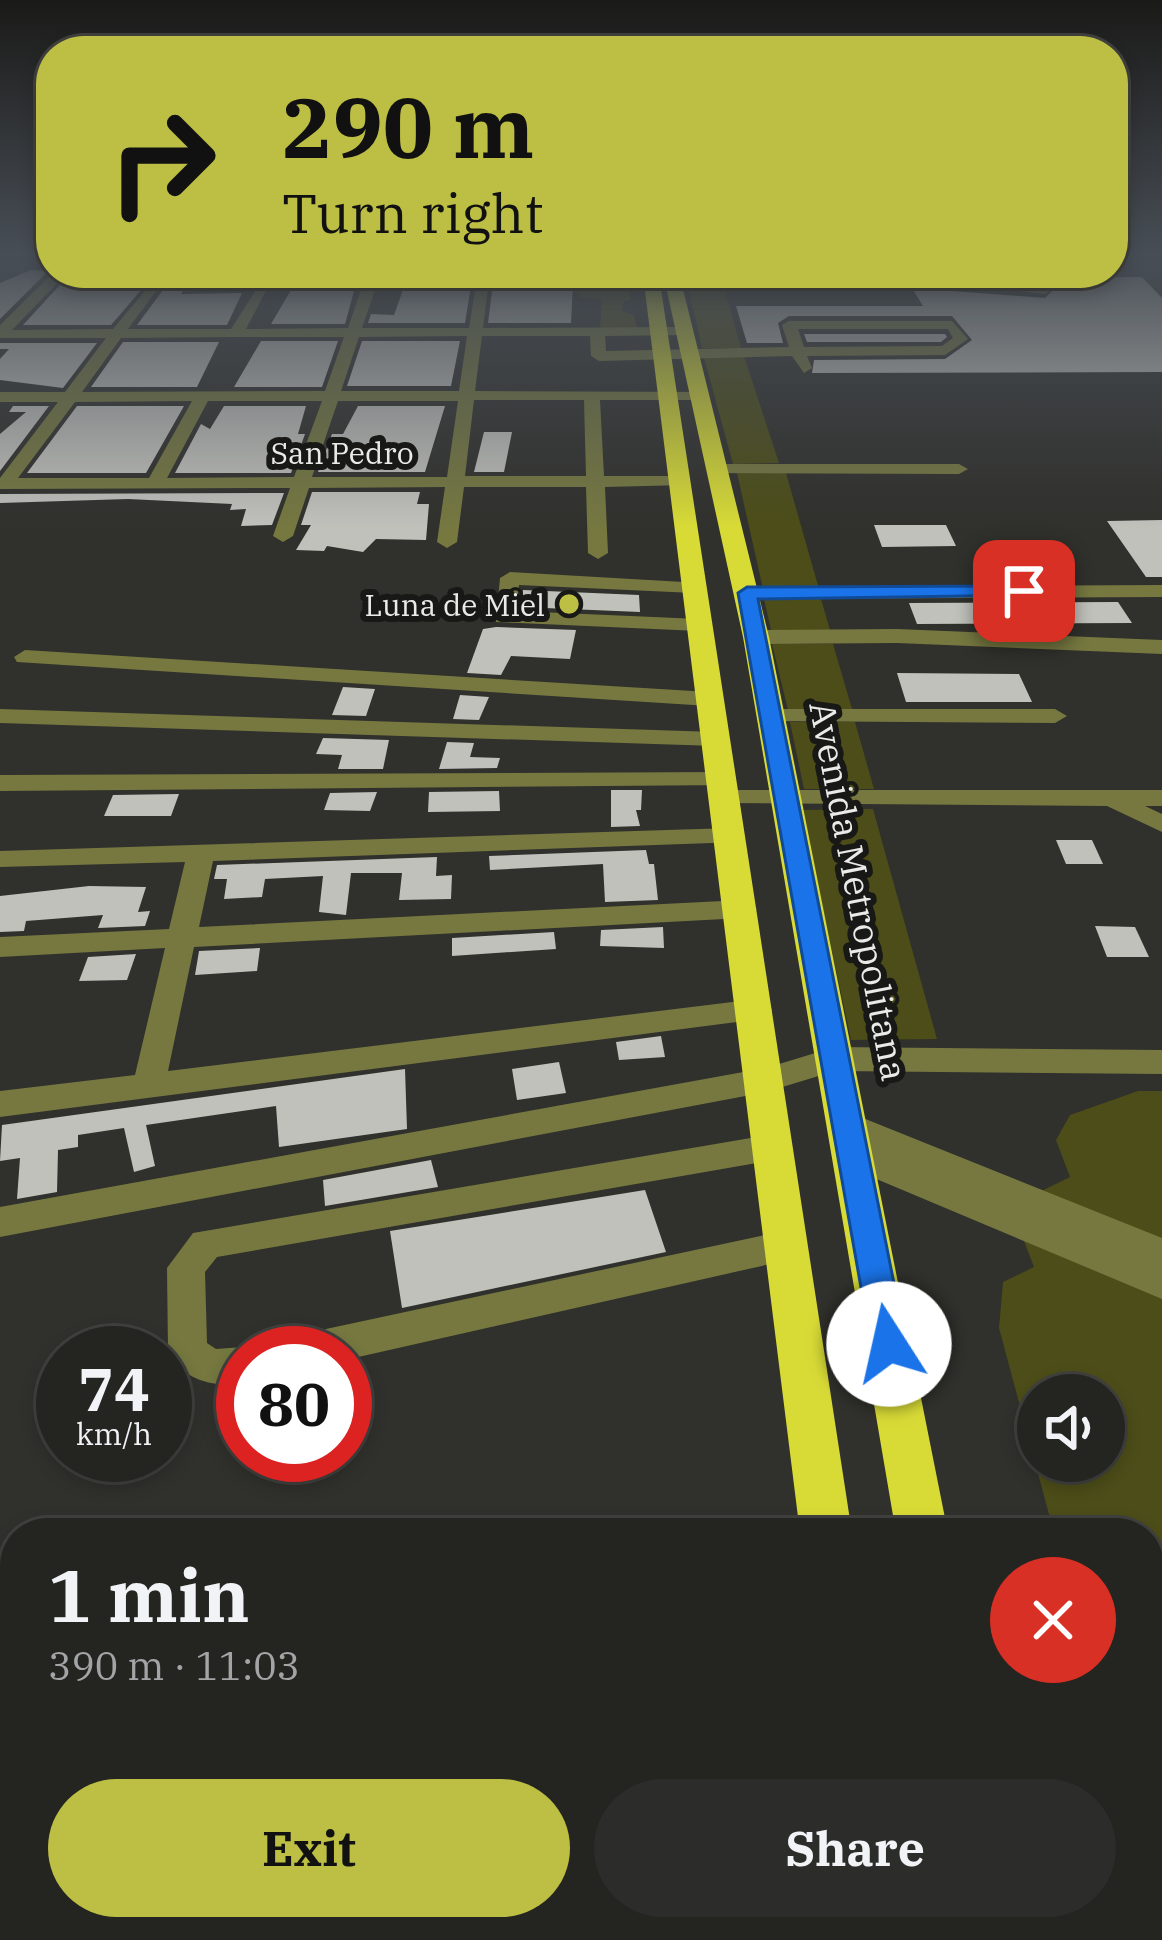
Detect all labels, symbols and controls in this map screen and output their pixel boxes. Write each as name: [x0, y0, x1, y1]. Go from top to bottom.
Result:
text: 290 m: [282, 72, 534, 181]
icon: right: [84, 84, 240, 240]
text: Turn right: [282, 178, 544, 248]
street label: San Pedro: [270, 433, 414, 472]
pin: [973, 540, 1075, 642]
icon: arrive: [991, 558, 1057, 624]
place label: Luna de Miel: [364, 585, 545, 624]
marker: Luna de Miel: [556, 591, 582, 617]
street label: Avenida Metropolitana: [799, 697, 919, 1085]
position arrow: [826, 1281, 952, 1407]
speed limit sign: 80: [216, 1326, 372, 1482]
text: 74: [78, 1349, 150, 1428]
map controls: [1017, 1374, 1125, 1482]
button: sound: [1017, 1374, 1125, 1482]
text: km/h: [76, 1414, 152, 1453]
text: 1 min: [48, 1548, 250, 1642]
button: close: [990, 1557, 1116, 1683]
text: 390 m · 11:03: [48, 1640, 300, 1691]
button: Exit: [48, 1779, 570, 1917]
button: Share: [594, 1779, 1116, 1917]

